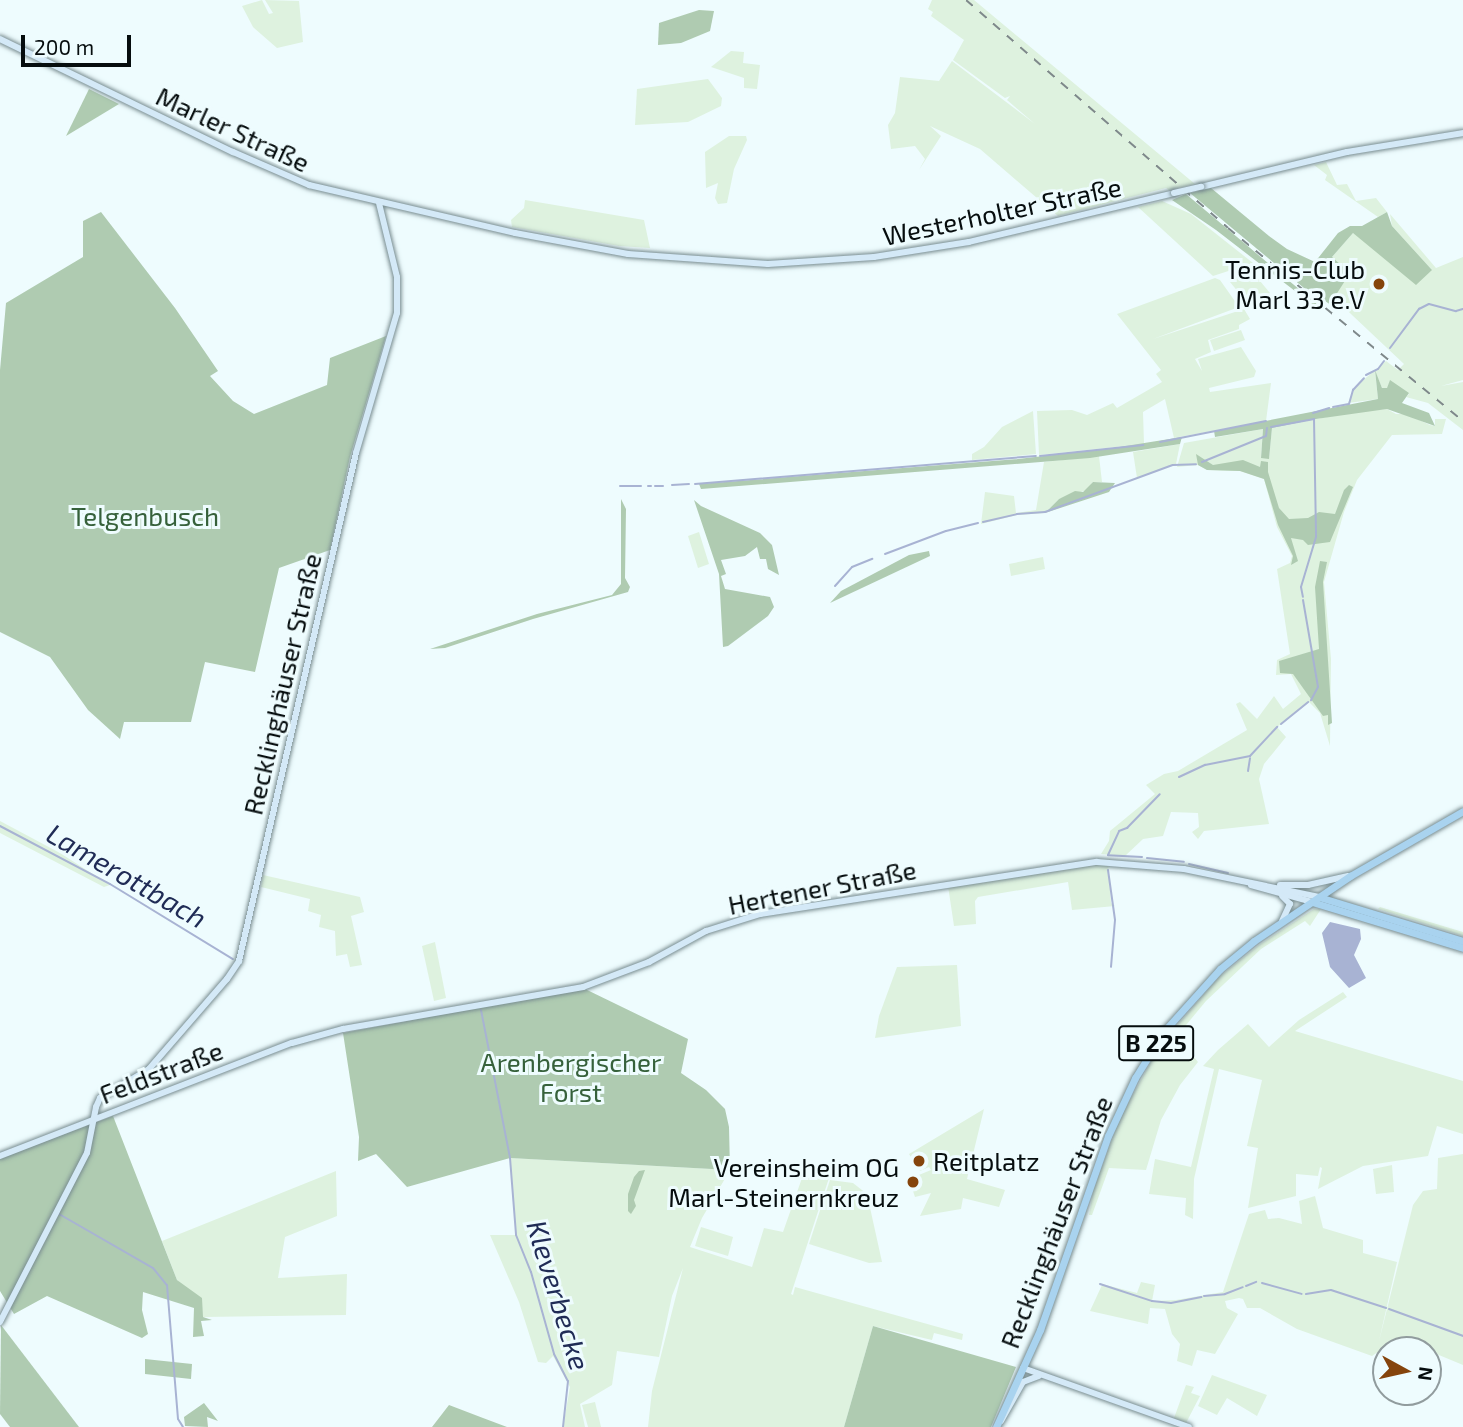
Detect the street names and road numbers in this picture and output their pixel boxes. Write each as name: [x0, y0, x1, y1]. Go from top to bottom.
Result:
street label: Marler Straße: [151, 80, 315, 178]
street label: Westerholter Straße: [880, 170, 1124, 252]
street label: Recklinghäuser Straße: [237, 550, 327, 818]
street label: Hertener Straße: [725, 853, 919, 921]
road number: B 225: [1118, 1023, 1194, 1064]
street label: Feldstraße: [95, 1034, 227, 1110]
street label: Recklinghäuser Straße: [993, 1091, 1119, 1353]

